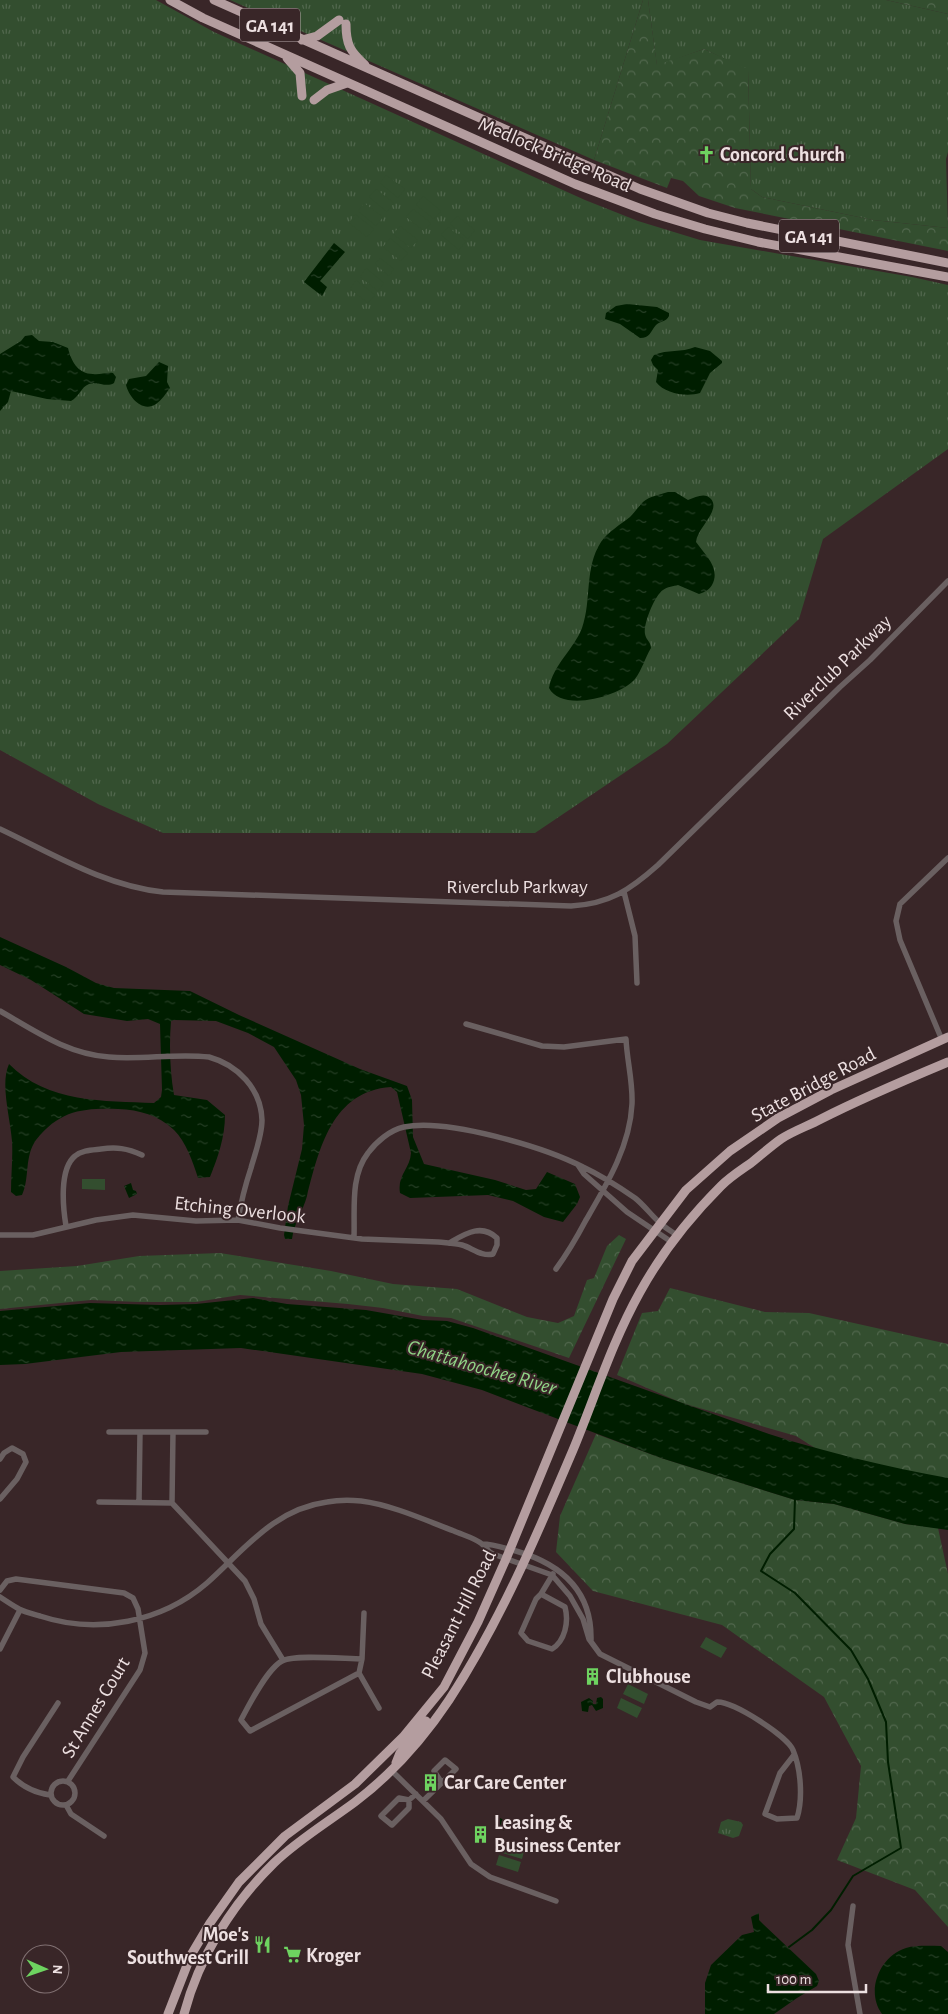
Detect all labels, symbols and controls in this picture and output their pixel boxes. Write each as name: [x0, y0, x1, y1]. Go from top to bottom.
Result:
road number: GA 141: [240, 8, 300, 42]
street label: Medlock Bridge Road: [475, 114, 634, 196]
church icon: Concord Church: [696, 144, 716, 164]
place label: Concord Church: [720, 145, 845, 165]
road number: GA 141: [779, 220, 839, 252]
street label: Riverclub Parkway: [780, 611, 896, 724]
street label: Riverclub Parkway: [446, 877, 588, 897]
street label: State Bridge Road: [748, 1044, 879, 1126]
street label: Etching Overlook: [173, 1193, 307, 1227]
water label: Chattahoochee River: [405, 1336, 560, 1399]
street label: Pleasant Hill Road: [418, 1547, 500, 1682]
street label: St Annes Court: [58, 1653, 134, 1761]
building icon: Clubhouse: [582, 1666, 602, 1686]
place label: Clubhouse: [606, 1667, 691, 1687]
building icon: Car Care Center: [420, 1772, 440, 1792]
place label: Car Care Center: [444, 1773, 566, 1793]
place label: Leasing & Business Center: [494, 1813, 620, 1856]
building icon: Leasing & Business Center: [470, 1824, 490, 1844]
place label: Moe's Southwest Grill: [127, 1925, 249, 1968]
restaurant icon: Moe's Southwest Grill: [253, 1935, 273, 1955]
north arrow: [20, 1944, 70, 1994]
supermarket icon: Kroger: [282, 1945, 302, 1965]
place label: Kroger: [306, 1946, 361, 1966]
scale bar: [768, 1962, 866, 1994]
text: N: [50, 1964, 64, 1975]
text: 100 m: [776, 1972, 811, 1987]

